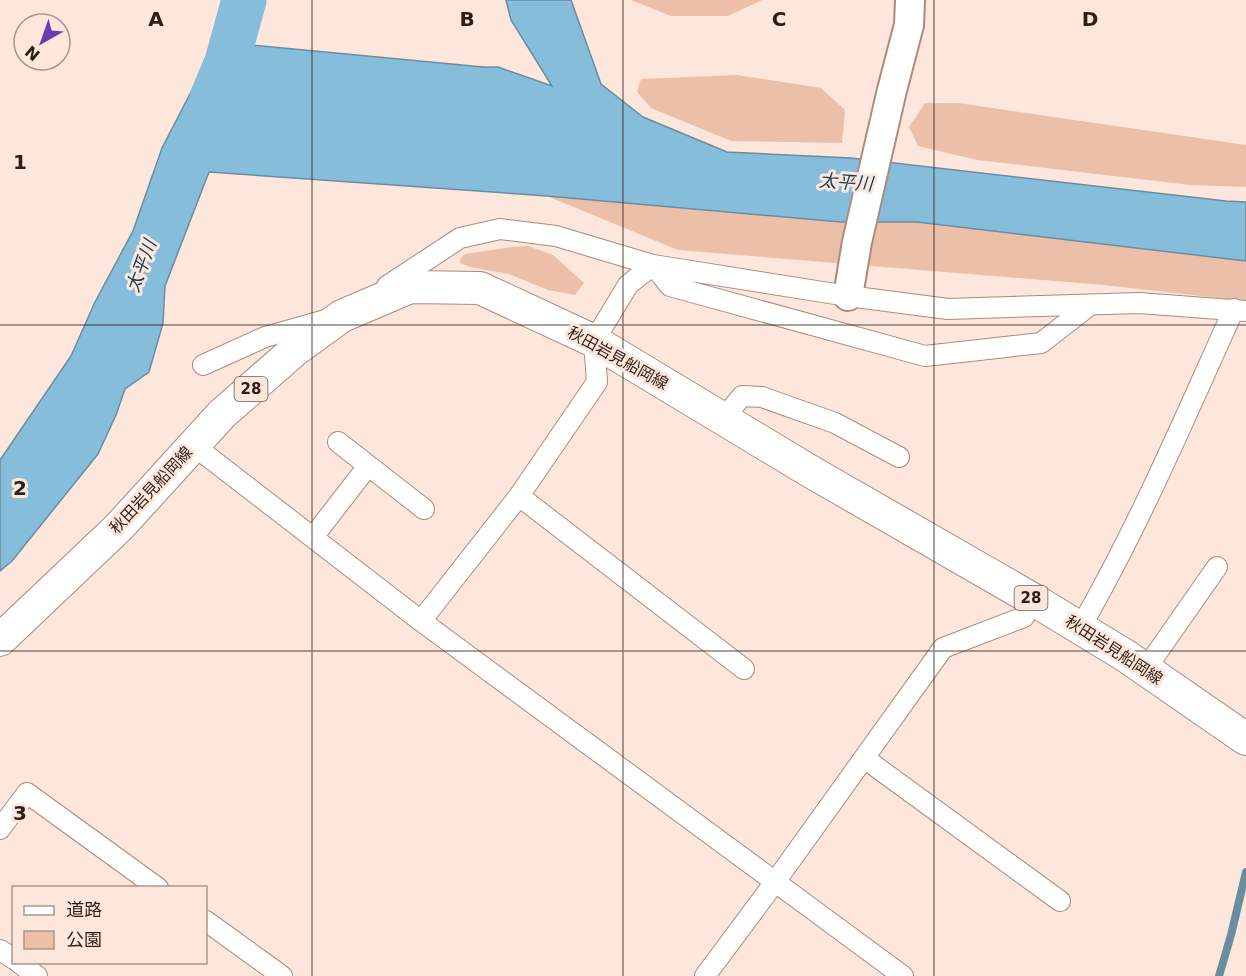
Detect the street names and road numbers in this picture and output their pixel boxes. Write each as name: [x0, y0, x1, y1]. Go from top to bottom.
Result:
street label: 秋田岩見船岡線: [564, 323, 672, 393]
road number: 28: [234, 377, 268, 401]
street label: 秋田岩見船岡線: [106, 443, 196, 537]
road number: 28: [1014, 586, 1048, 610]
street label: 秋田岩見船岡線: [1062, 612, 1166, 688]

